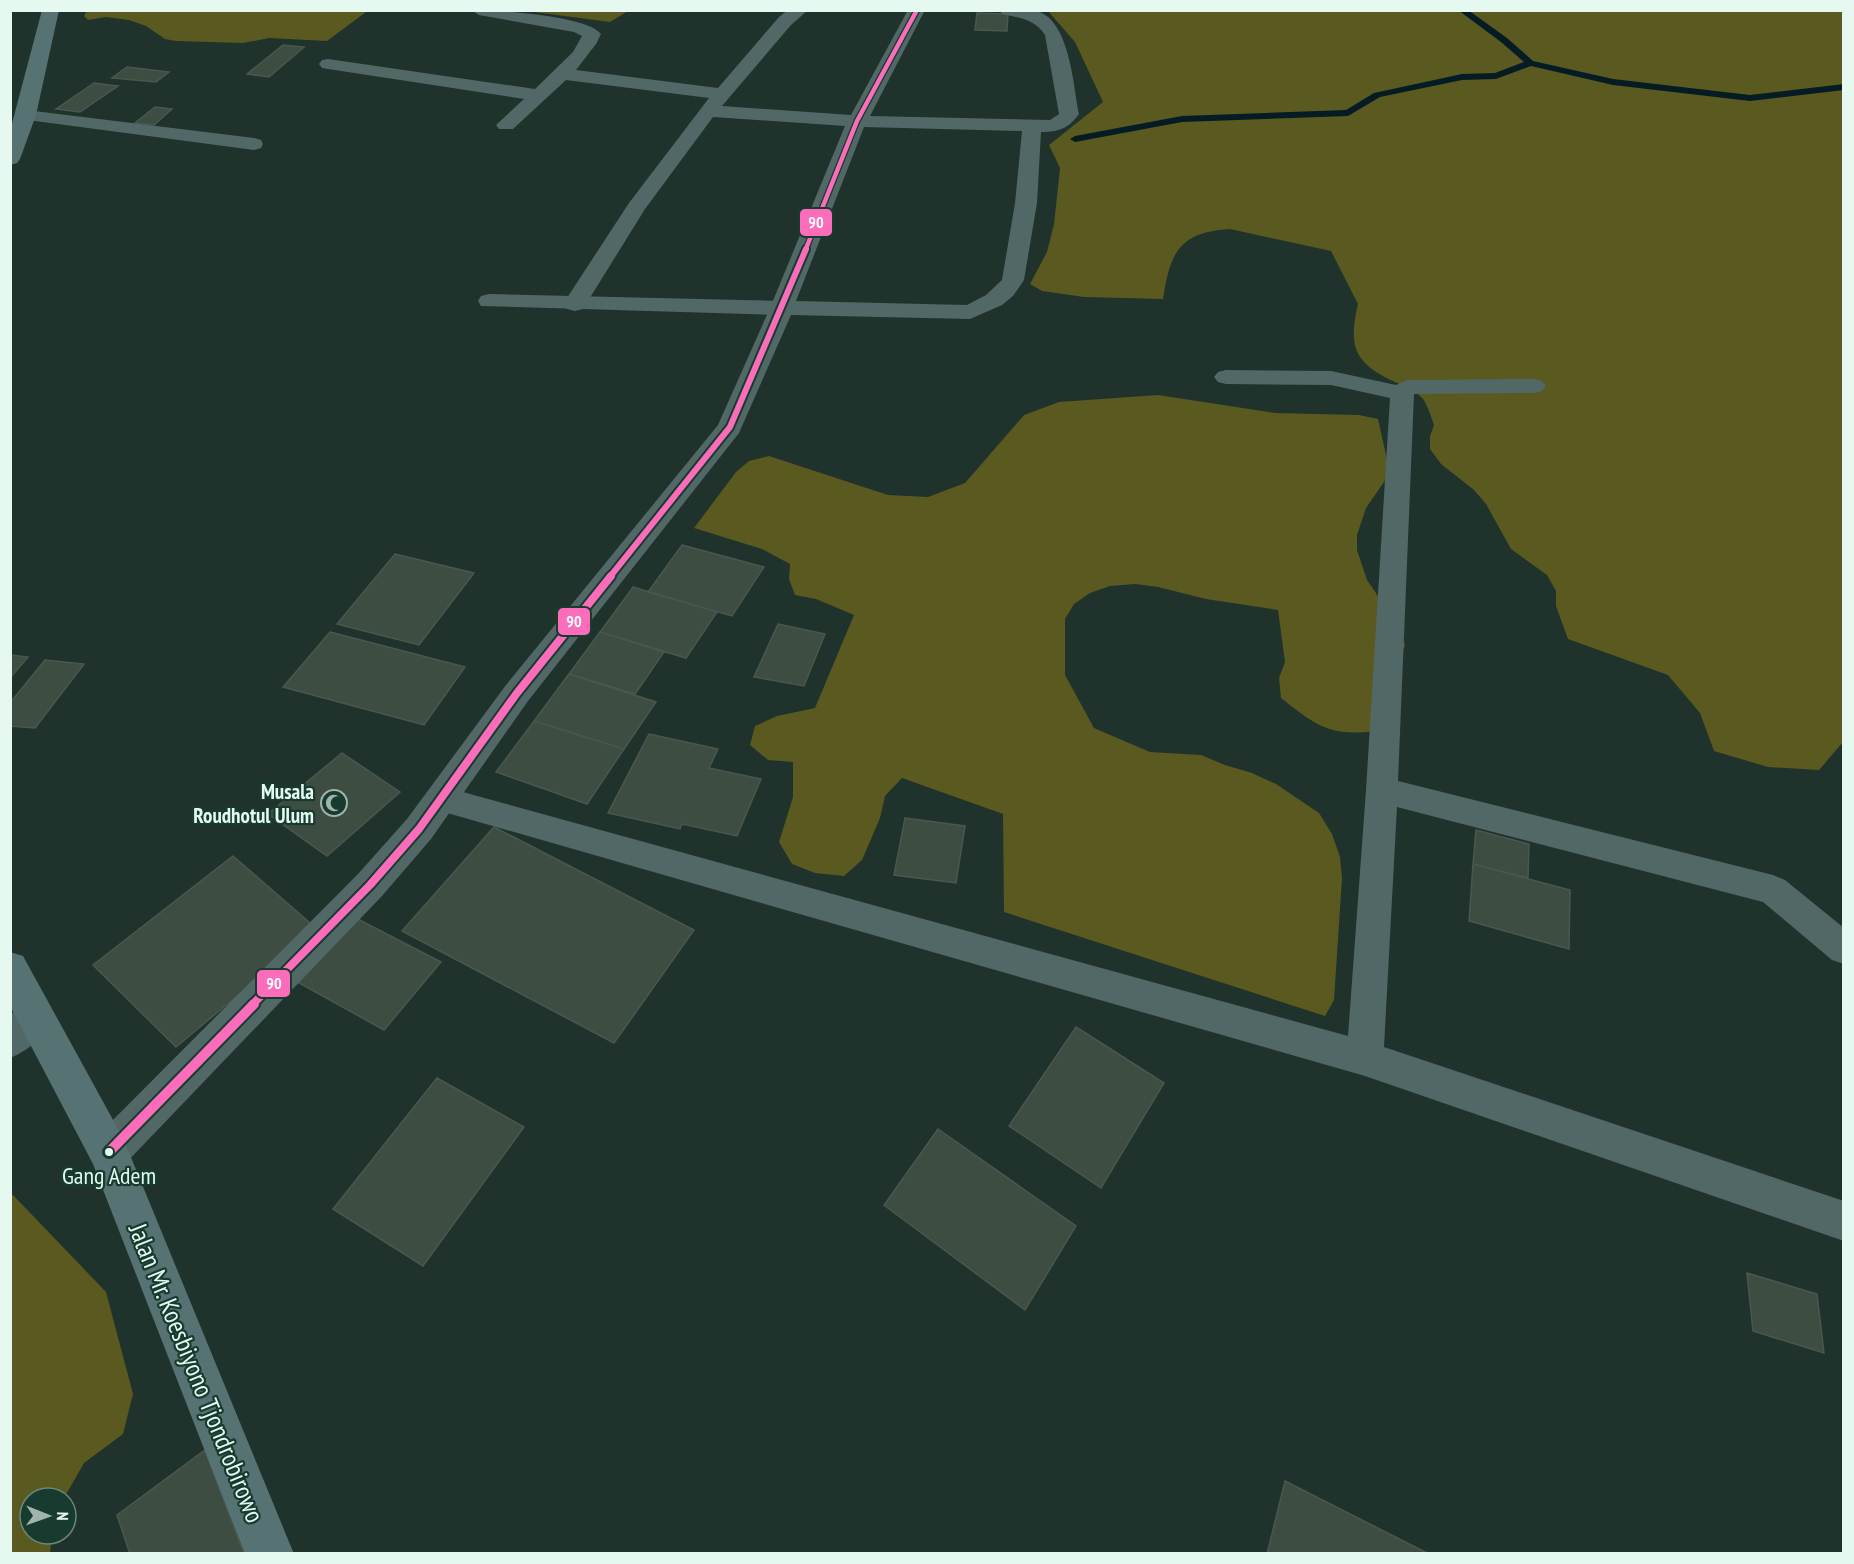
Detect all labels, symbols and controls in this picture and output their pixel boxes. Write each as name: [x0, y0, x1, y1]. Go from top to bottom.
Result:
line badge: 90: [799, 208, 833, 237]
text: 90: [808, 212, 824, 232]
line badge: 90: [557, 607, 591, 636]
text: 90: [566, 611, 582, 631]
place label: Musala Roudhotul Ulum: [193, 778, 314, 829]
mosque icon: Musala Roudhotul Ulum: [319, 788, 349, 818]
line badge: 90: [256, 969, 291, 998]
text: 90: [266, 973, 282, 993]
marker: Gang Adem: [103, 1146, 115, 1158]
place label: Gang Adem: [62, 1160, 156, 1191]
street label: Jalan Mr. Koesbiyono Tjondrobirowo: [121, 1218, 272, 1527]
north arrow: [18, 1486, 78, 1546]
text: N: [53, 1512, 73, 1521]

